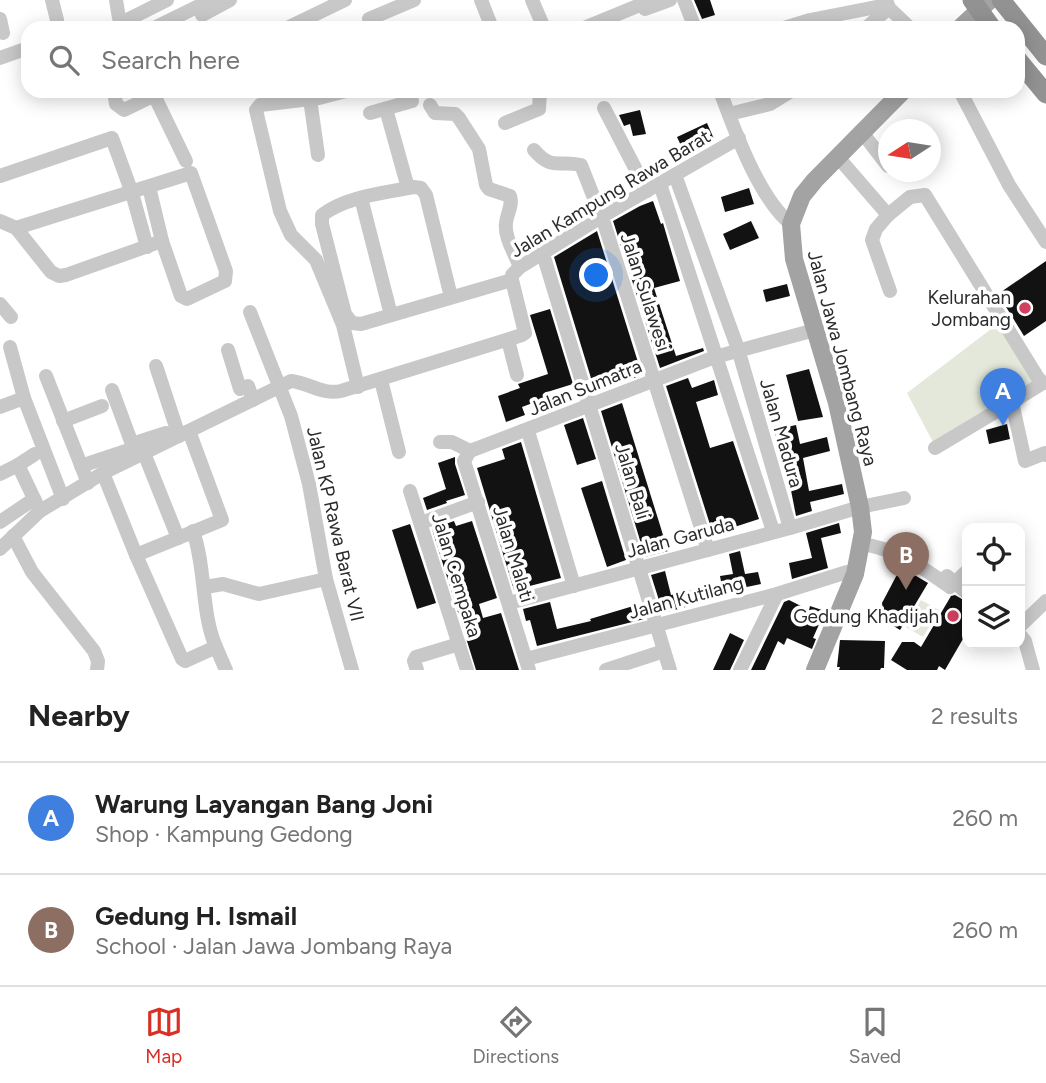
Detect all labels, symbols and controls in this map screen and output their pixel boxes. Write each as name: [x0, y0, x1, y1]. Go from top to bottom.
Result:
search box: [21, 21, 1025, 98]
icon: search: [45, 41, 83, 79]
text: Search here: [101, 44, 240, 76]
north arrow: [878, 119, 941, 182]
street label: Jalan Kampung Rawa Barat: [506, 125, 714, 262]
street label: Jalan Sulawesi: [616, 230, 675, 354]
street label: Jalan Jawa Jombang Raya: [803, 248, 882, 468]
your location: [579, 258, 613, 292]
place label: Kelurahan Jombang: [927, 286, 1011, 331]
marker: Kelurahan Jombang: [1017, 300, 1033, 316]
street label: Jalan Sumatra: [525, 354, 645, 421]
pin: A: [980, 368, 1026, 426]
street label: Jalan Madura: [755, 376, 808, 490]
street label: Jalan KP Rawa Barat VII: [302, 424, 369, 624]
street label: Jalan Bali: [610, 440, 655, 522]
street label: Jalan Malati: [488, 503, 539, 605]
street label: Jalan Cempaka: [427, 510, 486, 640]
street label: Jalan Garuda: [624, 512, 737, 563]
map controls: [962, 523, 1025, 649]
button: locate: [962, 523, 1025, 586]
pin: B: [883, 532, 929, 590]
street label: Jalan Kutilang: [626, 571, 746, 624]
button: layers: [962, 586, 1025, 649]
place label: Gedung Khadijah: [793, 605, 939, 628]
marker: Gedung Khadijah: [945, 608, 961, 624]
text: Nearby: [28, 697, 130, 734]
text: 2 results: [931, 702, 1018, 730]
text: Warung Layangan Bang Joni: [95, 788, 433, 820]
text: A: [43, 804, 59, 832]
text: 260 m: [952, 804, 1018, 832]
text: Shop · Kampung Gedong: [95, 820, 353, 848]
text: Gedung H. Ismail: [95, 900, 297, 932]
text: B: [44, 916, 58, 944]
text: 260 m: [952, 916, 1018, 944]
text: School · Jalan Jawa Jombang Raya: [95, 932, 452, 960]
tab: Map: [145, 1003, 183, 1068]
tab: Directions: [472, 1003, 559, 1068]
tab: Saved: [849, 1003, 901, 1068]

